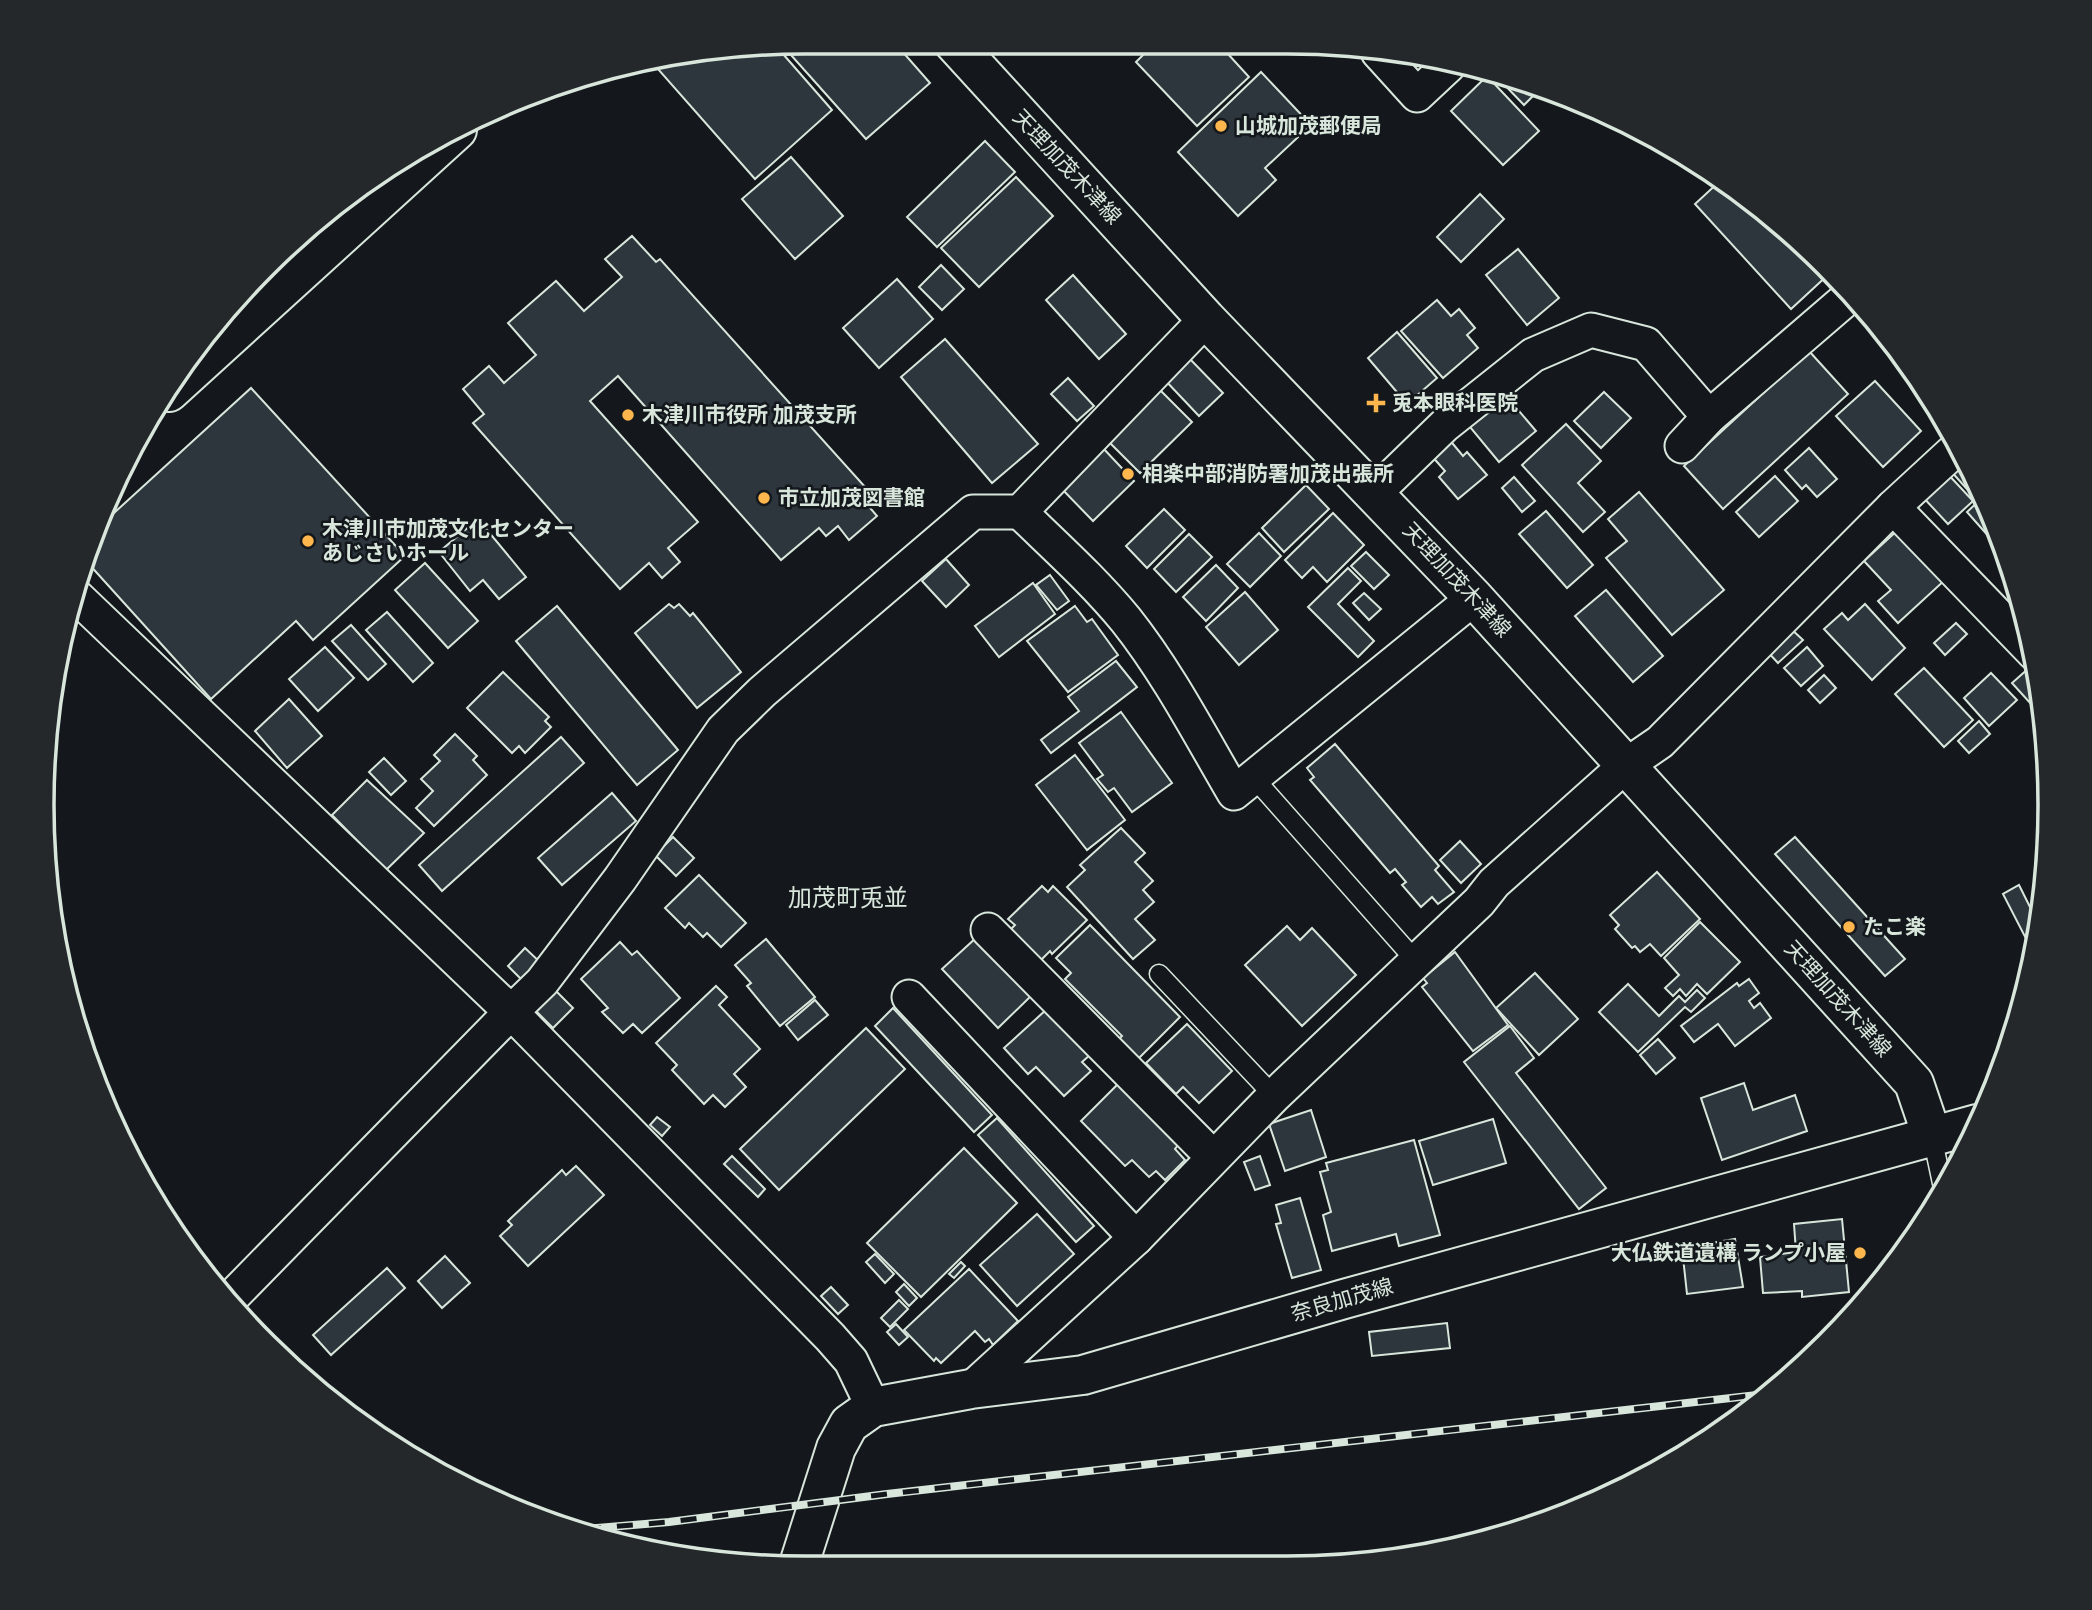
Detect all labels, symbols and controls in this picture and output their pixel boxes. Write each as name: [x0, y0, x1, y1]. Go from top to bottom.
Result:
street label: 天理加茂木津線: [1008, 105, 1126, 229]
place label: 山城加茂郵便局: [1235, 114, 1382, 138]
marker: 山城加茂郵便局: [1213, 118, 1229, 134]
place label: 兎本眼科医院: [1392, 391, 1518, 415]
marker: 兎本眼科医院: [1366, 393, 1386, 413]
place label: 木津川市役所 加茂支所: [642, 403, 857, 427]
marker: 木津川市役所 加茂支所: [620, 407, 636, 423]
place label: 相楽中部消防署加茂出張所: [1142, 462, 1394, 486]
marker: 相楽中部消防署加茂出張所: [1120, 466, 1136, 482]
place label: 市立加茂図書館: [778, 486, 925, 510]
marker: 市立加茂図書館: [756, 490, 772, 506]
place label: 木津川市加茂文化センター あじさいホール: [322, 517, 574, 565]
street label: 天理加茂木津線: [1398, 518, 1516, 642]
marker: 木津川市加茂文化センター あじさいホール: [300, 533, 316, 549]
district label: 加茂町兎並: [788, 884, 908, 912]
place label: たこ楽: [1863, 915, 1926, 939]
marker: たこ楽: [1841, 919, 1857, 935]
street label: 天理加茂木津線: [1780, 936, 1896, 1062]
place label: 大仏鉄道遺構 ランプ小屋: [1611, 1241, 1846, 1265]
marker: 大仏鉄道遺構 ランプ小屋: [1852, 1245, 1868, 1261]
street label: 奈良加茂線: [1288, 1274, 1396, 1326]

